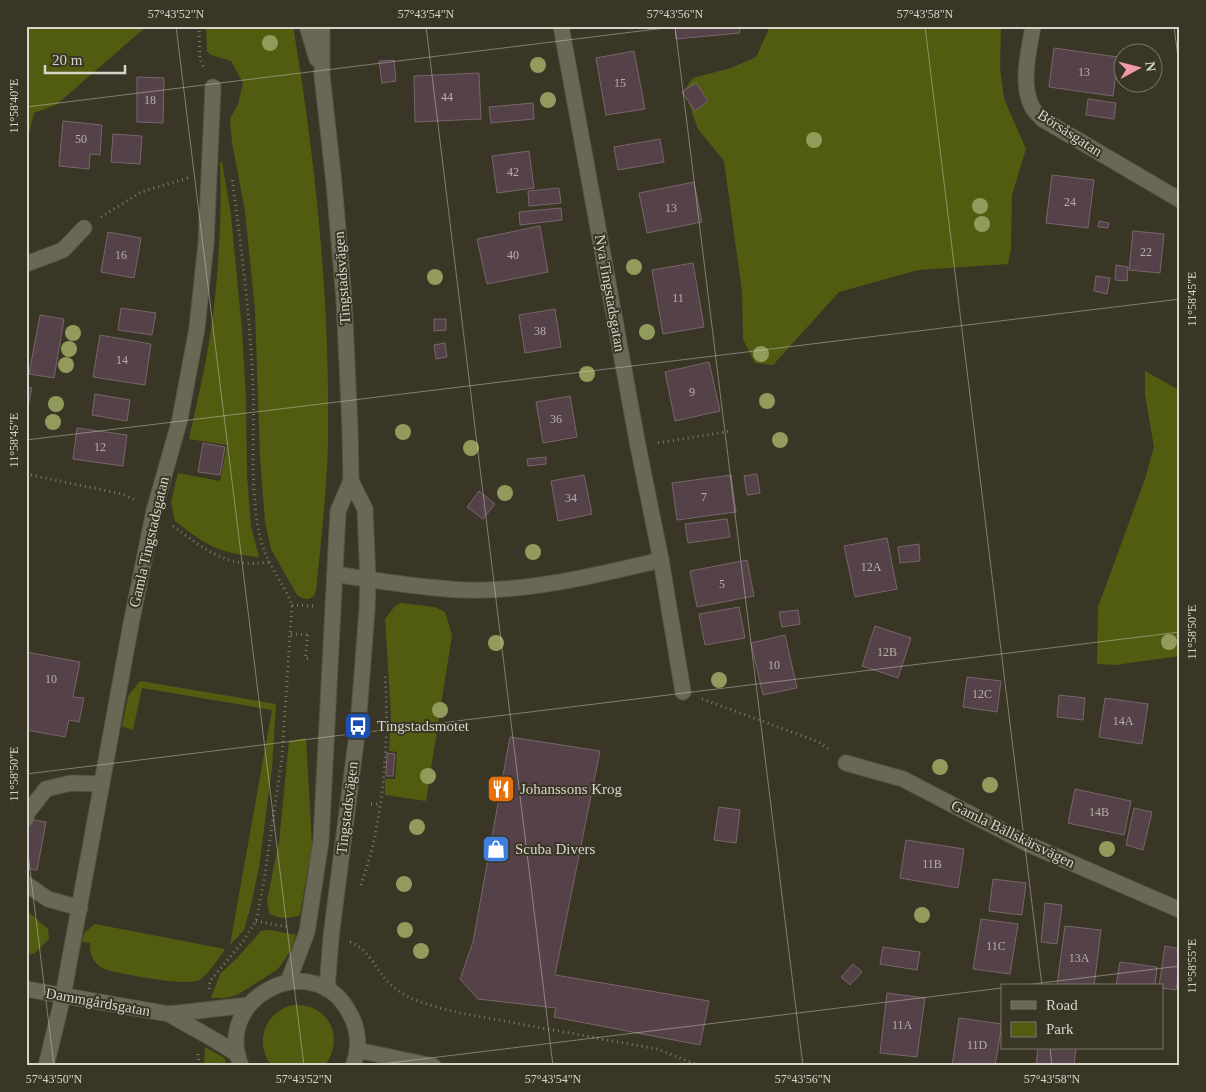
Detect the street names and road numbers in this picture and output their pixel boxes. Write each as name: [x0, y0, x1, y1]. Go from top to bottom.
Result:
street label: Börsåsgatan: [1035, 106, 1106, 160]
street label: Tingstadsvägen: [331, 230, 353, 325]
street label: Nya Tingstadsgatan: [592, 233, 628, 353]
street label: Gamla Tingstadsgatan: [126, 475, 172, 609]
street label: Tingstadsvägen: [333, 760, 361, 855]
street label: Gamla Bällskärsvägen: [949, 797, 1078, 871]
street label: Dammgårdsgatan: [45, 985, 152, 1019]

